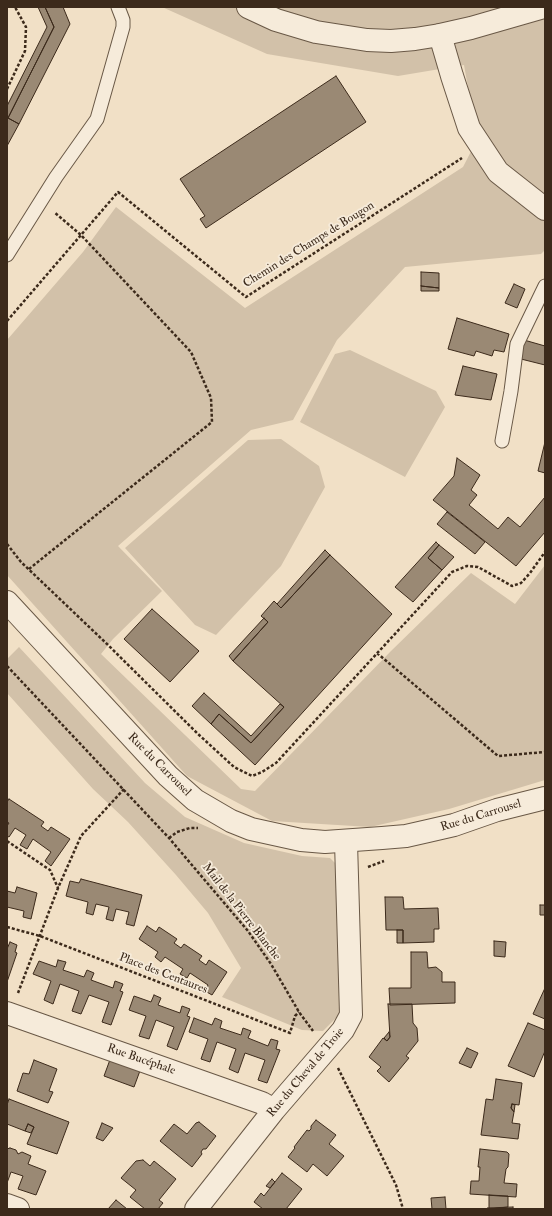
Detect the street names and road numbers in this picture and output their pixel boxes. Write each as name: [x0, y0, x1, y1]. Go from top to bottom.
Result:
street label: Chemin des Champs de Bougon: [241, 199, 377, 291]
street label: Rue du Carrousel: [124, 730, 194, 800]
street label: Rue du Carrousel: [439, 797, 523, 835]
street label: Mail de la Pierre Blanche: [199, 861, 283, 963]
street label: Place des Centaures: [117, 951, 209, 997]
street label: Rue du Cheval de Troie: [264, 1025, 348, 1121]
street label: Rue Bucéphale: [105, 1042, 177, 1078]

